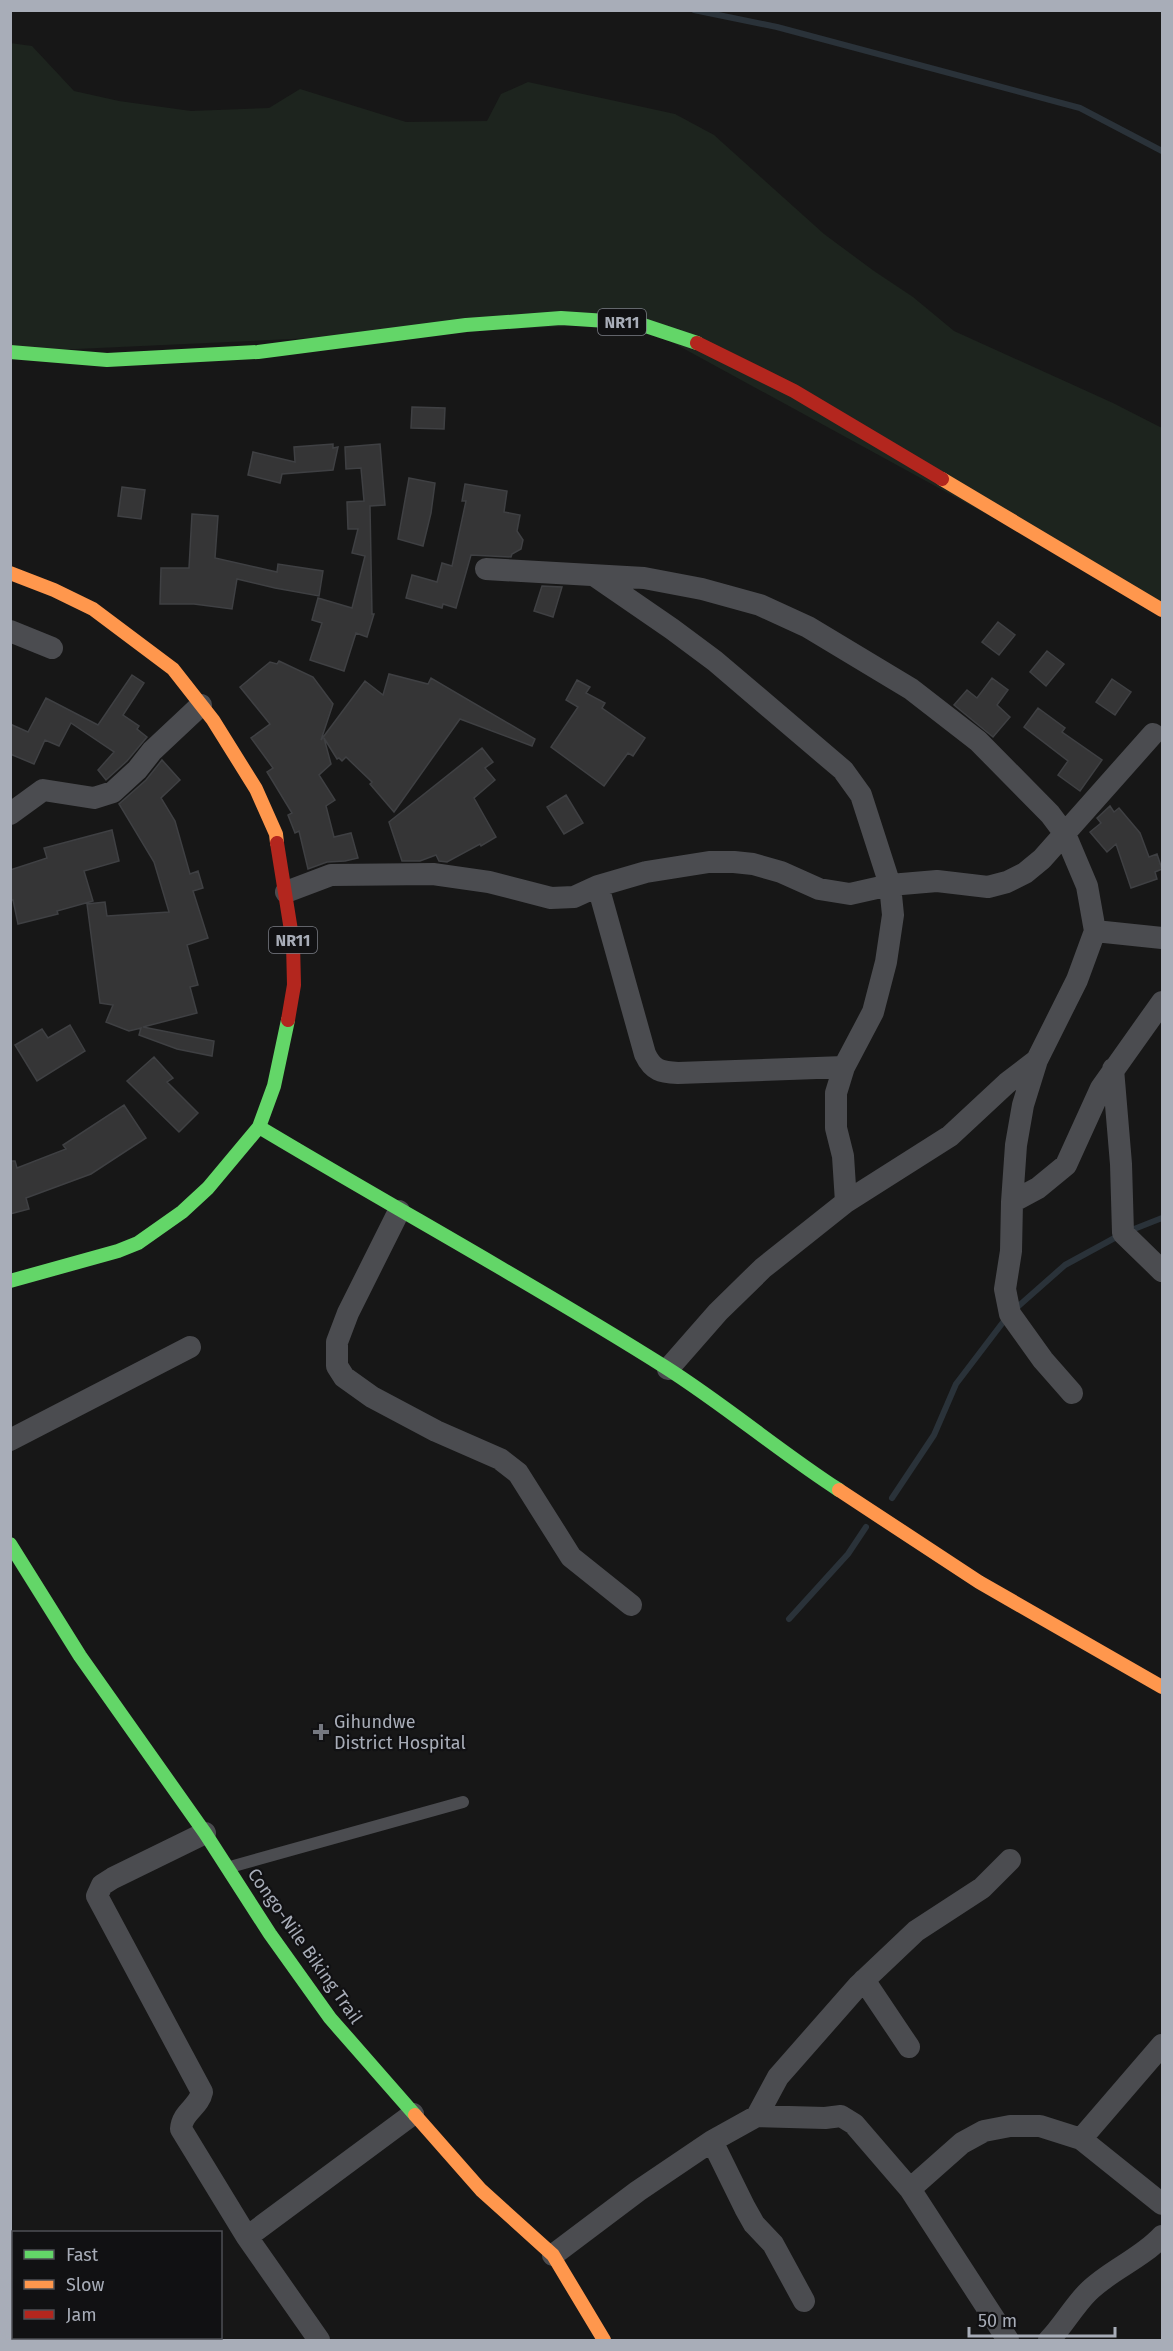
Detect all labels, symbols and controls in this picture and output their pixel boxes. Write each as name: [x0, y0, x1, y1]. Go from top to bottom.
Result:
road number: NR11: [598, 309, 646, 335]
road number: NR11: [269, 927, 317, 953]
place label: Gihundwe District Hospital: [334, 1711, 466, 1754]
marker: Gihundwe District Hospital: [312, 1723, 330, 1741]
street label: Congo-Nile Biking Trail: [243, 1864, 367, 2028]
legend: [12, 2231, 222, 2339]
text: Fast: [66, 2244, 99, 2266]
text: Slow: [66, 2274, 105, 2296]
scale bar: [969, 2300, 1114, 2338]
text: Jam: [66, 2304, 97, 2326]
text: 50 m: [978, 2310, 1017, 2332]

